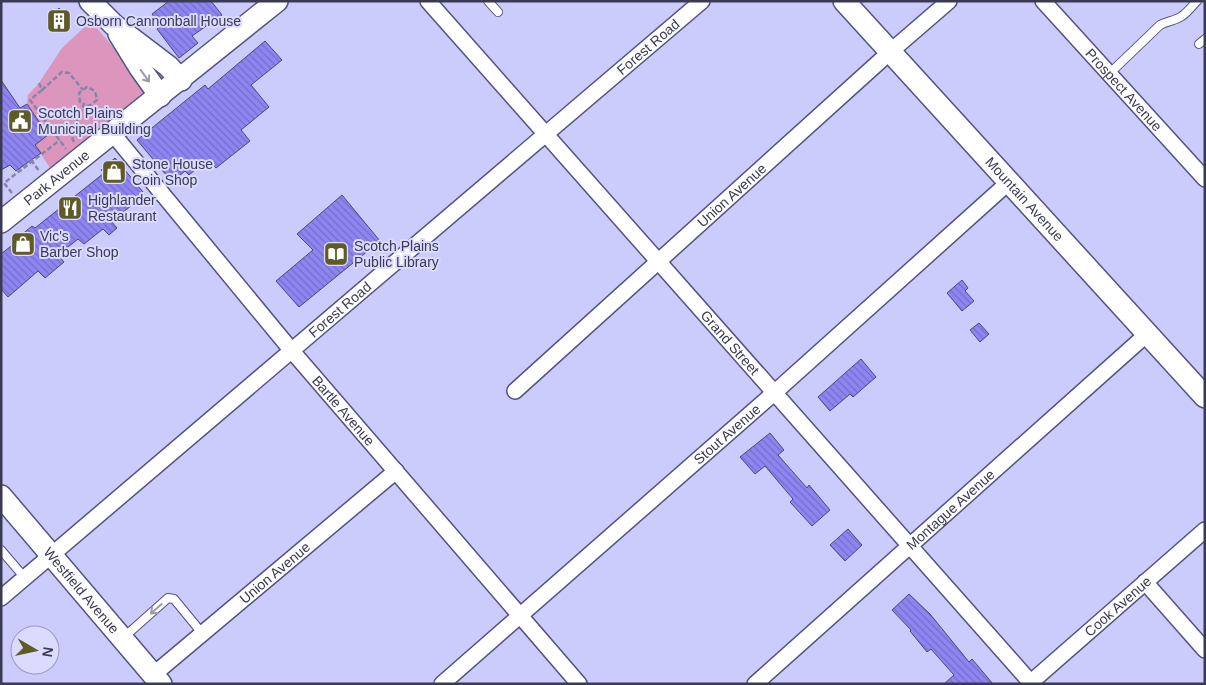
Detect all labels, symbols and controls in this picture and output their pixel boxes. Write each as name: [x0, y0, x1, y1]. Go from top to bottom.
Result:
building icon: Osborn Cannonball House: [46, 8, 72, 34]
place label: Osborn Cannonball House: [76, 13, 241, 29]
street label: Forest Road: [614, 16, 683, 78]
street label: Prospect Avenue: [1082, 45, 1165, 134]
one-way arrow: [140, 69, 150, 83]
place label: Scotch Plains Municipal Building: [38, 105, 151, 137]
public building icon: Scotch Plains Municipal Building: [7, 108, 33, 134]
street label: Park Avenue: [21, 146, 92, 209]
street label: Mountain Avenue: [982, 154, 1067, 245]
place label: Stone House Coin Shop: [132, 156, 213, 188]
shop icon: Stone House Coin Shop: [101, 159, 127, 185]
street label: Union Avenue: [694, 160, 769, 230]
place label: Highlander Restaurant: [88, 192, 157, 224]
restaurant icon: Highlander Restaurant: [57, 195, 83, 221]
place label: Vic's Barber Shop: [40, 228, 119, 260]
shop icon: Vic's Barber Shop: [10, 231, 36, 257]
place label: Scotch Plains Public Library: [354, 238, 439, 270]
library icon: Scotch Plains Public Library: [323, 241, 349, 267]
street label: Forest Road: [305, 278, 374, 341]
street label: Grand Street: [698, 307, 763, 378]
street label: Bartle Avenue: [309, 372, 378, 449]
street label: Stout Avenue: [690, 401, 764, 468]
street label: Montague Avenue: [903, 466, 998, 553]
street label: Union Avenue: [236, 539, 313, 607]
street label: Westfield Avenue: [40, 544, 123, 637]
street label: Cook Avenue: [1081, 573, 1155, 640]
one-way arrow: [150, 603, 163, 614]
north arrow: [10, 625, 60, 675]
text: N: [39, 646, 57, 658]

